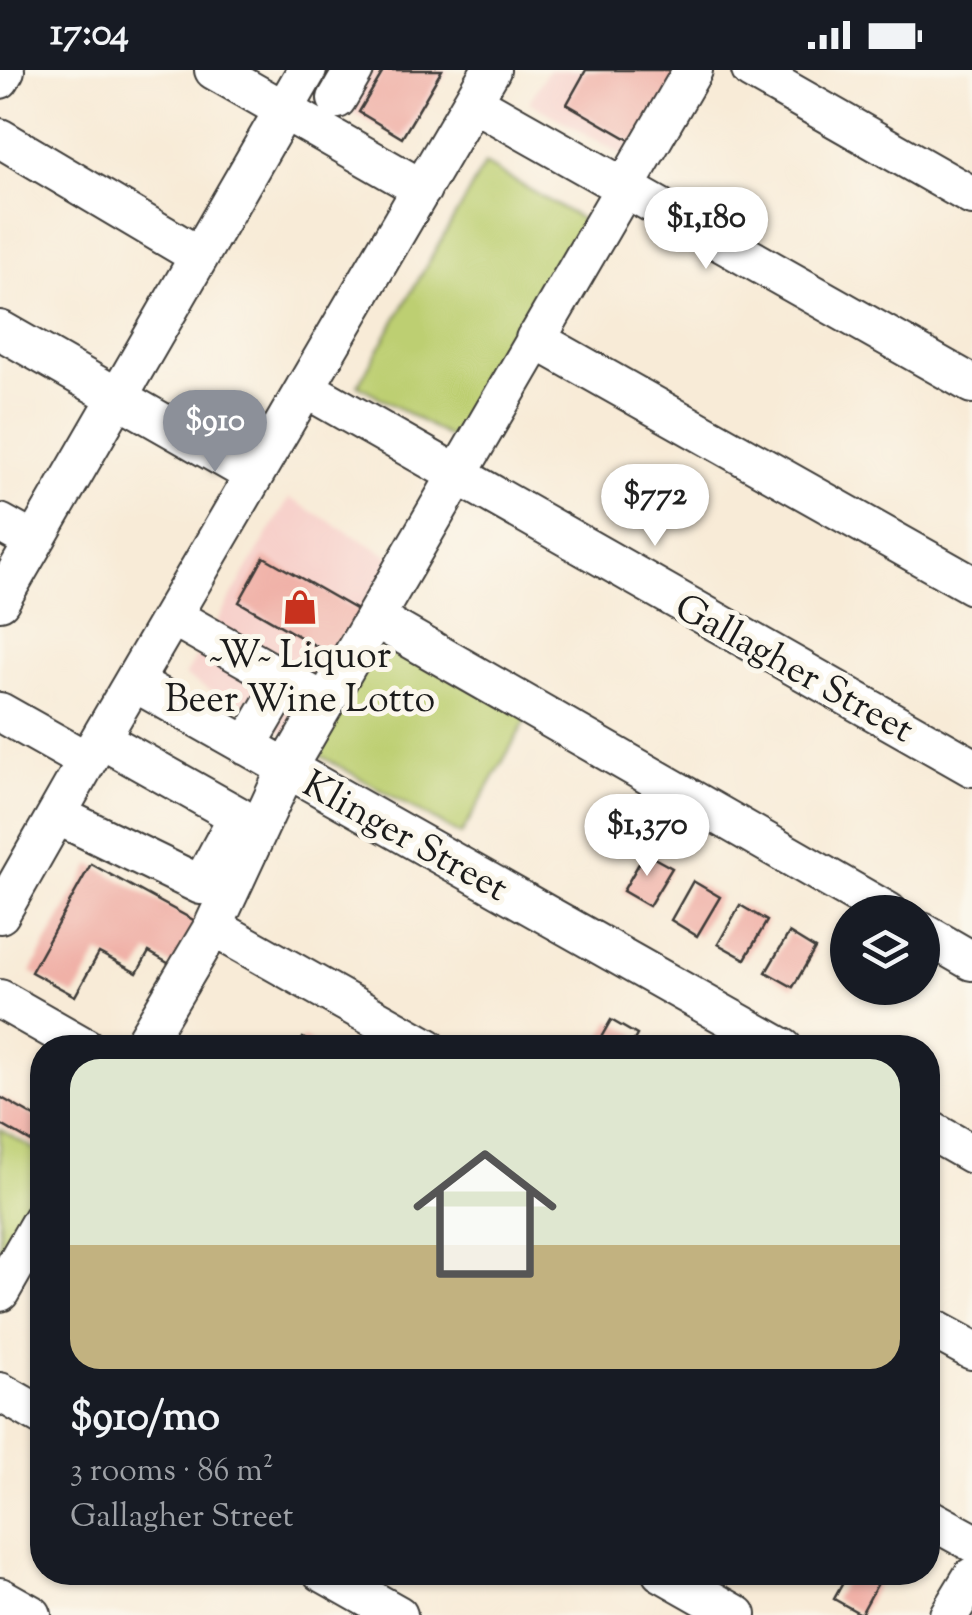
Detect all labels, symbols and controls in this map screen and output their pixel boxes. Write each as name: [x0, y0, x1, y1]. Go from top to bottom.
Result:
text: 17:04: [50, 8, 129, 62]
pin: $1,180: [625, 187, 787, 272]
text: $1,180: [666, 196, 746, 242]
pin: $910: [156, 390, 274, 475]
text: $910: [185, 399, 245, 445]
pin: $772: [596, 464, 714, 549]
text: $772: [623, 473, 687, 519]
street label: Gallagher Street: [664, 583, 922, 758]
shop icon: ~W~ Liquor Beer Wine Lotto: [281, 588, 319, 626]
place label: ~W~ Liquor Beer Wine Lotto: [165, 631, 435, 729]
street label: Klinger Street: [291, 760, 517, 917]
pin: $1,370: [566, 794, 728, 879]
text: $1,370: [606, 803, 688, 849]
map controls: [830, 895, 940, 1005]
button: layers: [830, 895, 940, 1005]
icon: home: [395, 1124, 575, 1304]
text: $910/mo: [70, 1389, 220, 1449]
text: 3 rooms · 86 m²: [70, 1449, 273, 1495]
text: Gallagher Street: [70, 1495, 294, 1541]

